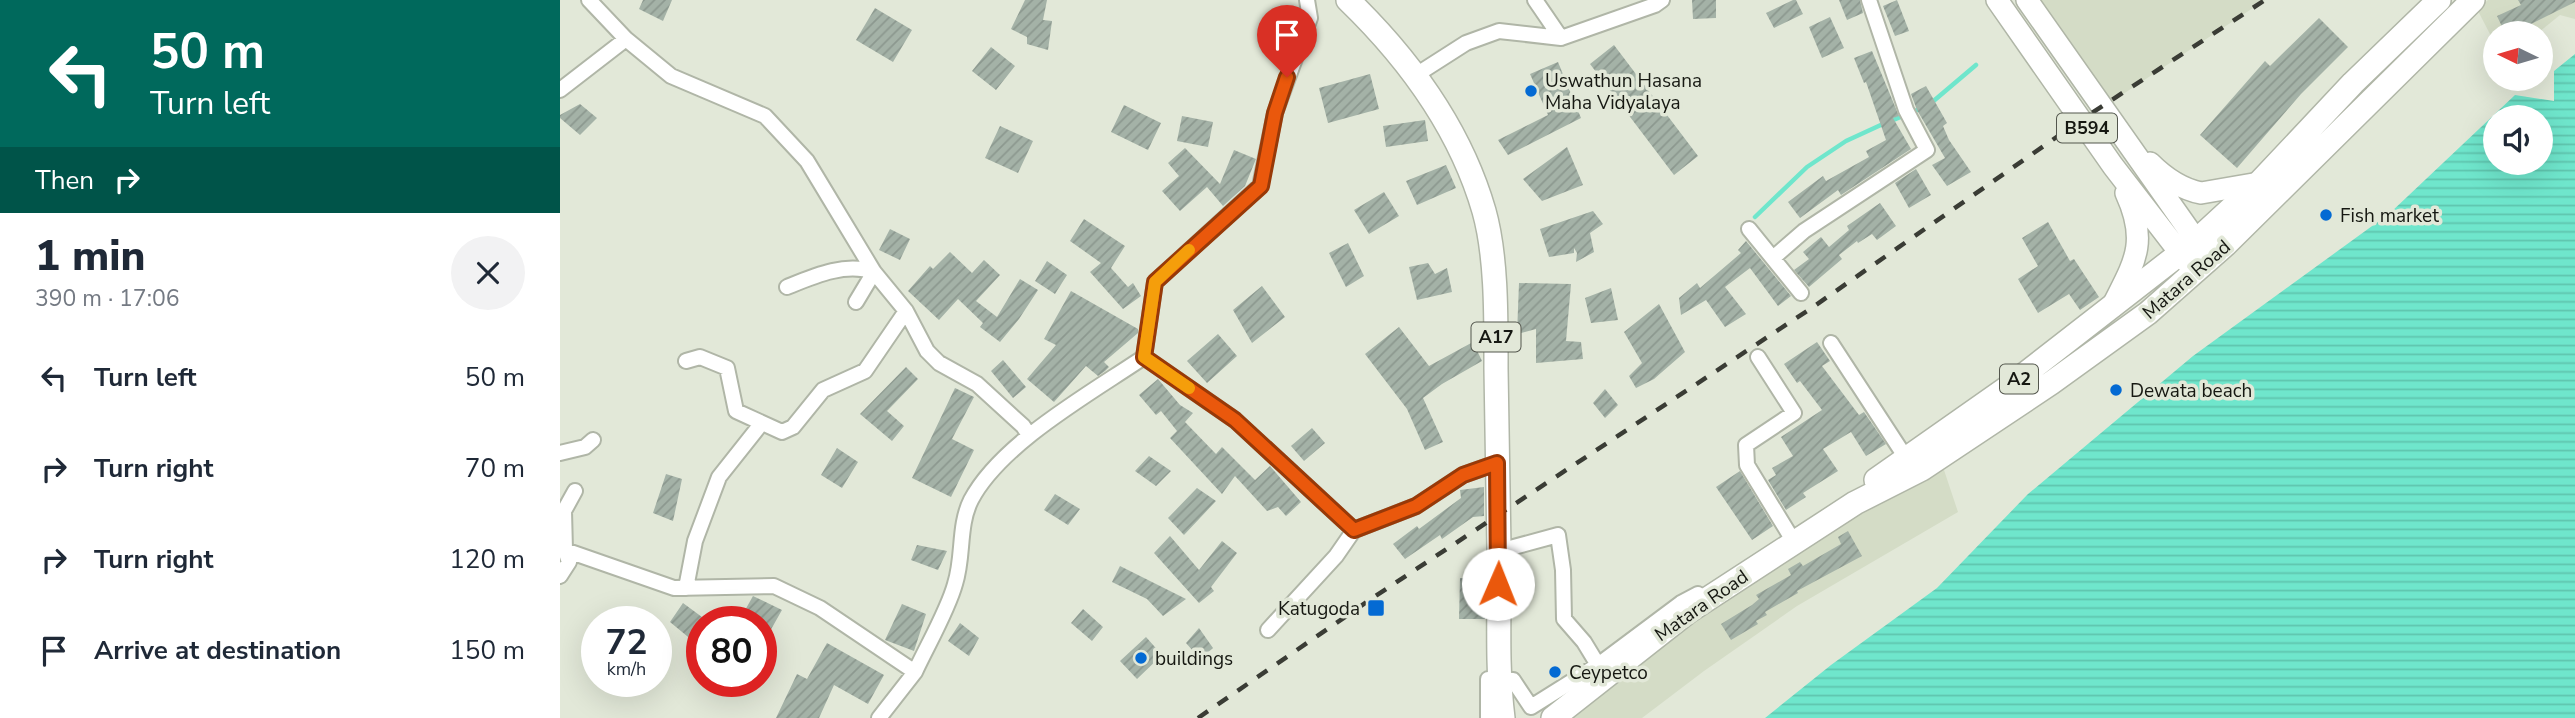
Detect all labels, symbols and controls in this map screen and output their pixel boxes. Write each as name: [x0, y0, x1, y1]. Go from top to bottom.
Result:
pin: [1257, 5, 1317, 77]
icon: arrive: [1268, 16, 1306, 54]
text: 50 m: [150, 18, 265, 85]
north arrow: [2483, 21, 2553, 91]
map controls: [2483, 21, 2553, 175]
icon: left: [35, 28, 126, 119]
place label: Uswathun Hasana Maha Vidyalaya: [1545, 68, 1702, 116]
text: Turn left: [150, 82, 270, 125]
marker: Uswathun Hasana Maha Vidyalaya: [1523, 83, 1539, 99]
button: sound: [2483, 105, 2553, 175]
road number: B594: [2057, 113, 2117, 142]
icon: right: [108, 161, 146, 199]
text: Then: [35, 163, 94, 198]
place label: Fish market: [2340, 203, 2439, 229]
marker: Fish market: [2318, 207, 2334, 223]
text: 1 min: [35, 228, 145, 285]
street label: Matara Road: [2137, 234, 2236, 325]
button: close: [451, 236, 525, 310]
text: 390 m · 17:06: [35, 283, 180, 314]
road number: A17: [1472, 323, 1520, 352]
icon: left: [35, 359, 73, 397]
text: Turn left: [94, 360, 197, 395]
text: 50 m: [465, 360, 525, 395]
road number: A2: [2000, 365, 2038, 394]
place label: Dewata beach: [2130, 378, 2252, 404]
marker: Dewata beach: [2108, 382, 2124, 398]
icon: right: [35, 450, 73, 488]
text: Turn right: [94, 451, 213, 486]
text: 70 m: [465, 451, 525, 486]
icon: right: [35, 541, 73, 579]
text: Turn right: [94, 542, 213, 577]
text: 120 m: [449, 542, 525, 577]
position arrow: [1461, 547, 1535, 621]
street label: Matara Road: [1650, 564, 1754, 648]
place label: Katugoda: [1278, 596, 1360, 622]
marker: Katugoda: [1366, 598, 1386, 618]
speed limit sign: 80: [686, 606, 777, 697]
text: 72: [605, 619, 648, 666]
icon: arrive: [35, 632, 73, 670]
text: Arrive at destination: [94, 633, 341, 668]
text: 150 m: [449, 633, 525, 668]
place label: buildings: [1155, 646, 1233, 672]
marker: buildings: [1133, 650, 1149, 666]
text: km/h: [607, 657, 646, 681]
place label: Ceypetco: [1569, 660, 1648, 686]
marker: Ceypetco: [1547, 664, 1563, 680]

